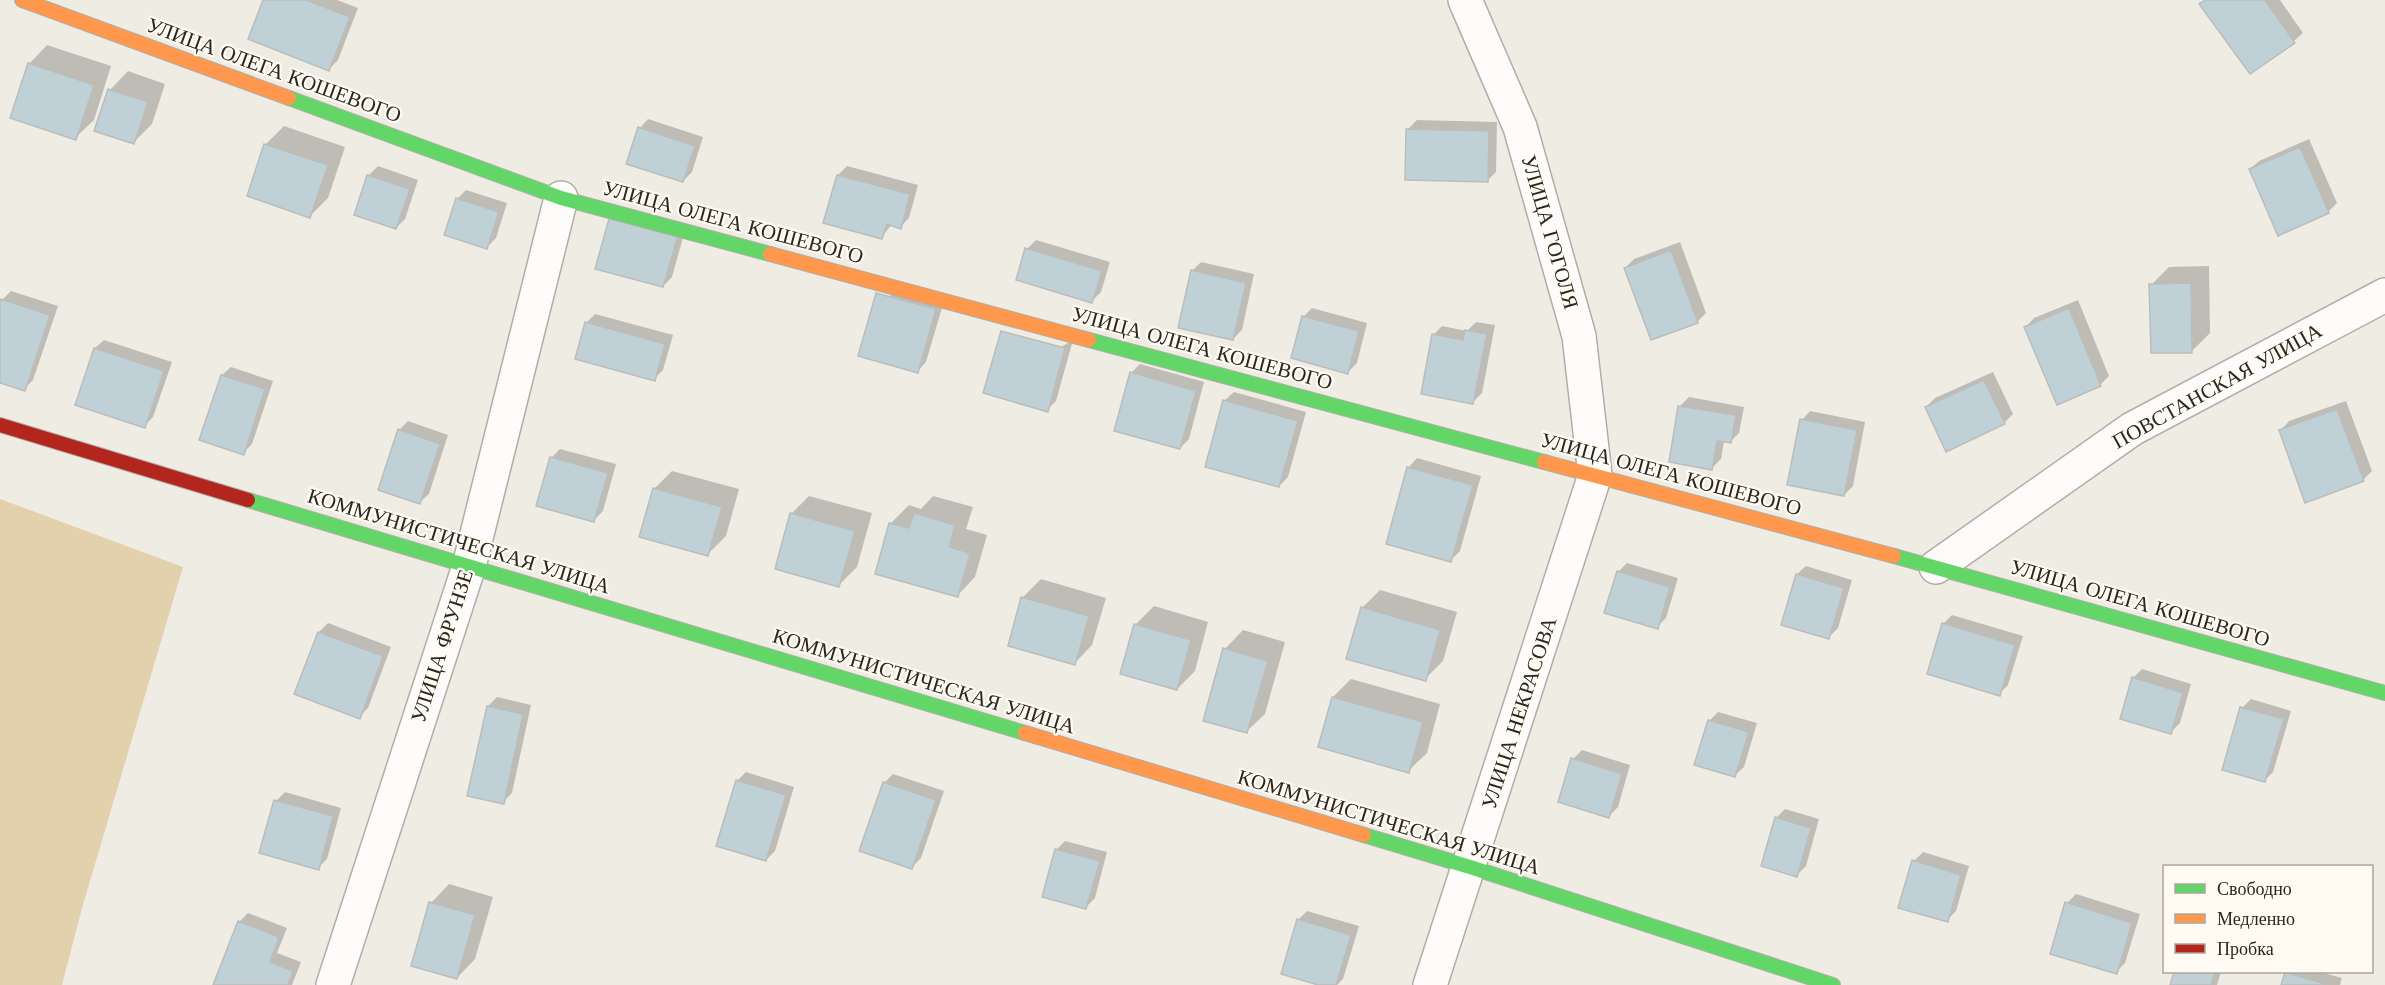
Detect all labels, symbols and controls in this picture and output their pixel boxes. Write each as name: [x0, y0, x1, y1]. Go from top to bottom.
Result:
street label: УЛИЦА ОЛЕГА КОШЕВОГО: [143, 12, 405, 128]
street label: УЛИЦА ГОГОЛЯ: [1516, 152, 1584, 312]
street label: УЛИЦА ОЛЕГА КОШЕВОГО: [600, 175, 866, 269]
street label: УЛИЦА ОЛЕГА КОШЕВОГО: [1069, 301, 1335, 395]
street label: ПОВСТАНСКАЯ УЛИЦА: [2108, 317, 2327, 455]
street label: УЛИЦА ОЛЕГА КОШЕВОГО: [1538, 427, 1804, 521]
street label: КОММУНИСТИЧЕСКАЯ УЛИЦА: [305, 483, 614, 600]
street label: УЛИЦА ОЛЕГА КОШЕВОГО: [2007, 553, 2273, 653]
street label: УЛИЦА ФРУНЗЕ: [405, 566, 479, 726]
street label: УЛИЦА НЕКРАСОВА: [1476, 613, 1563, 812]
street label: КОММУНИСТИЧЕСКАЯ УЛИЦА: [770, 623, 1079, 740]
street label: КОММУНИСТИЧЕСКАЯ УЛИЦА: [1235, 764, 1544, 881]
legend: [2163, 865, 2373, 973]
text: Свободно: [2217, 878, 2292, 900]
text: Медленно: [2217, 908, 2295, 930]
text: Пробка: [2217, 938, 2274, 960]

